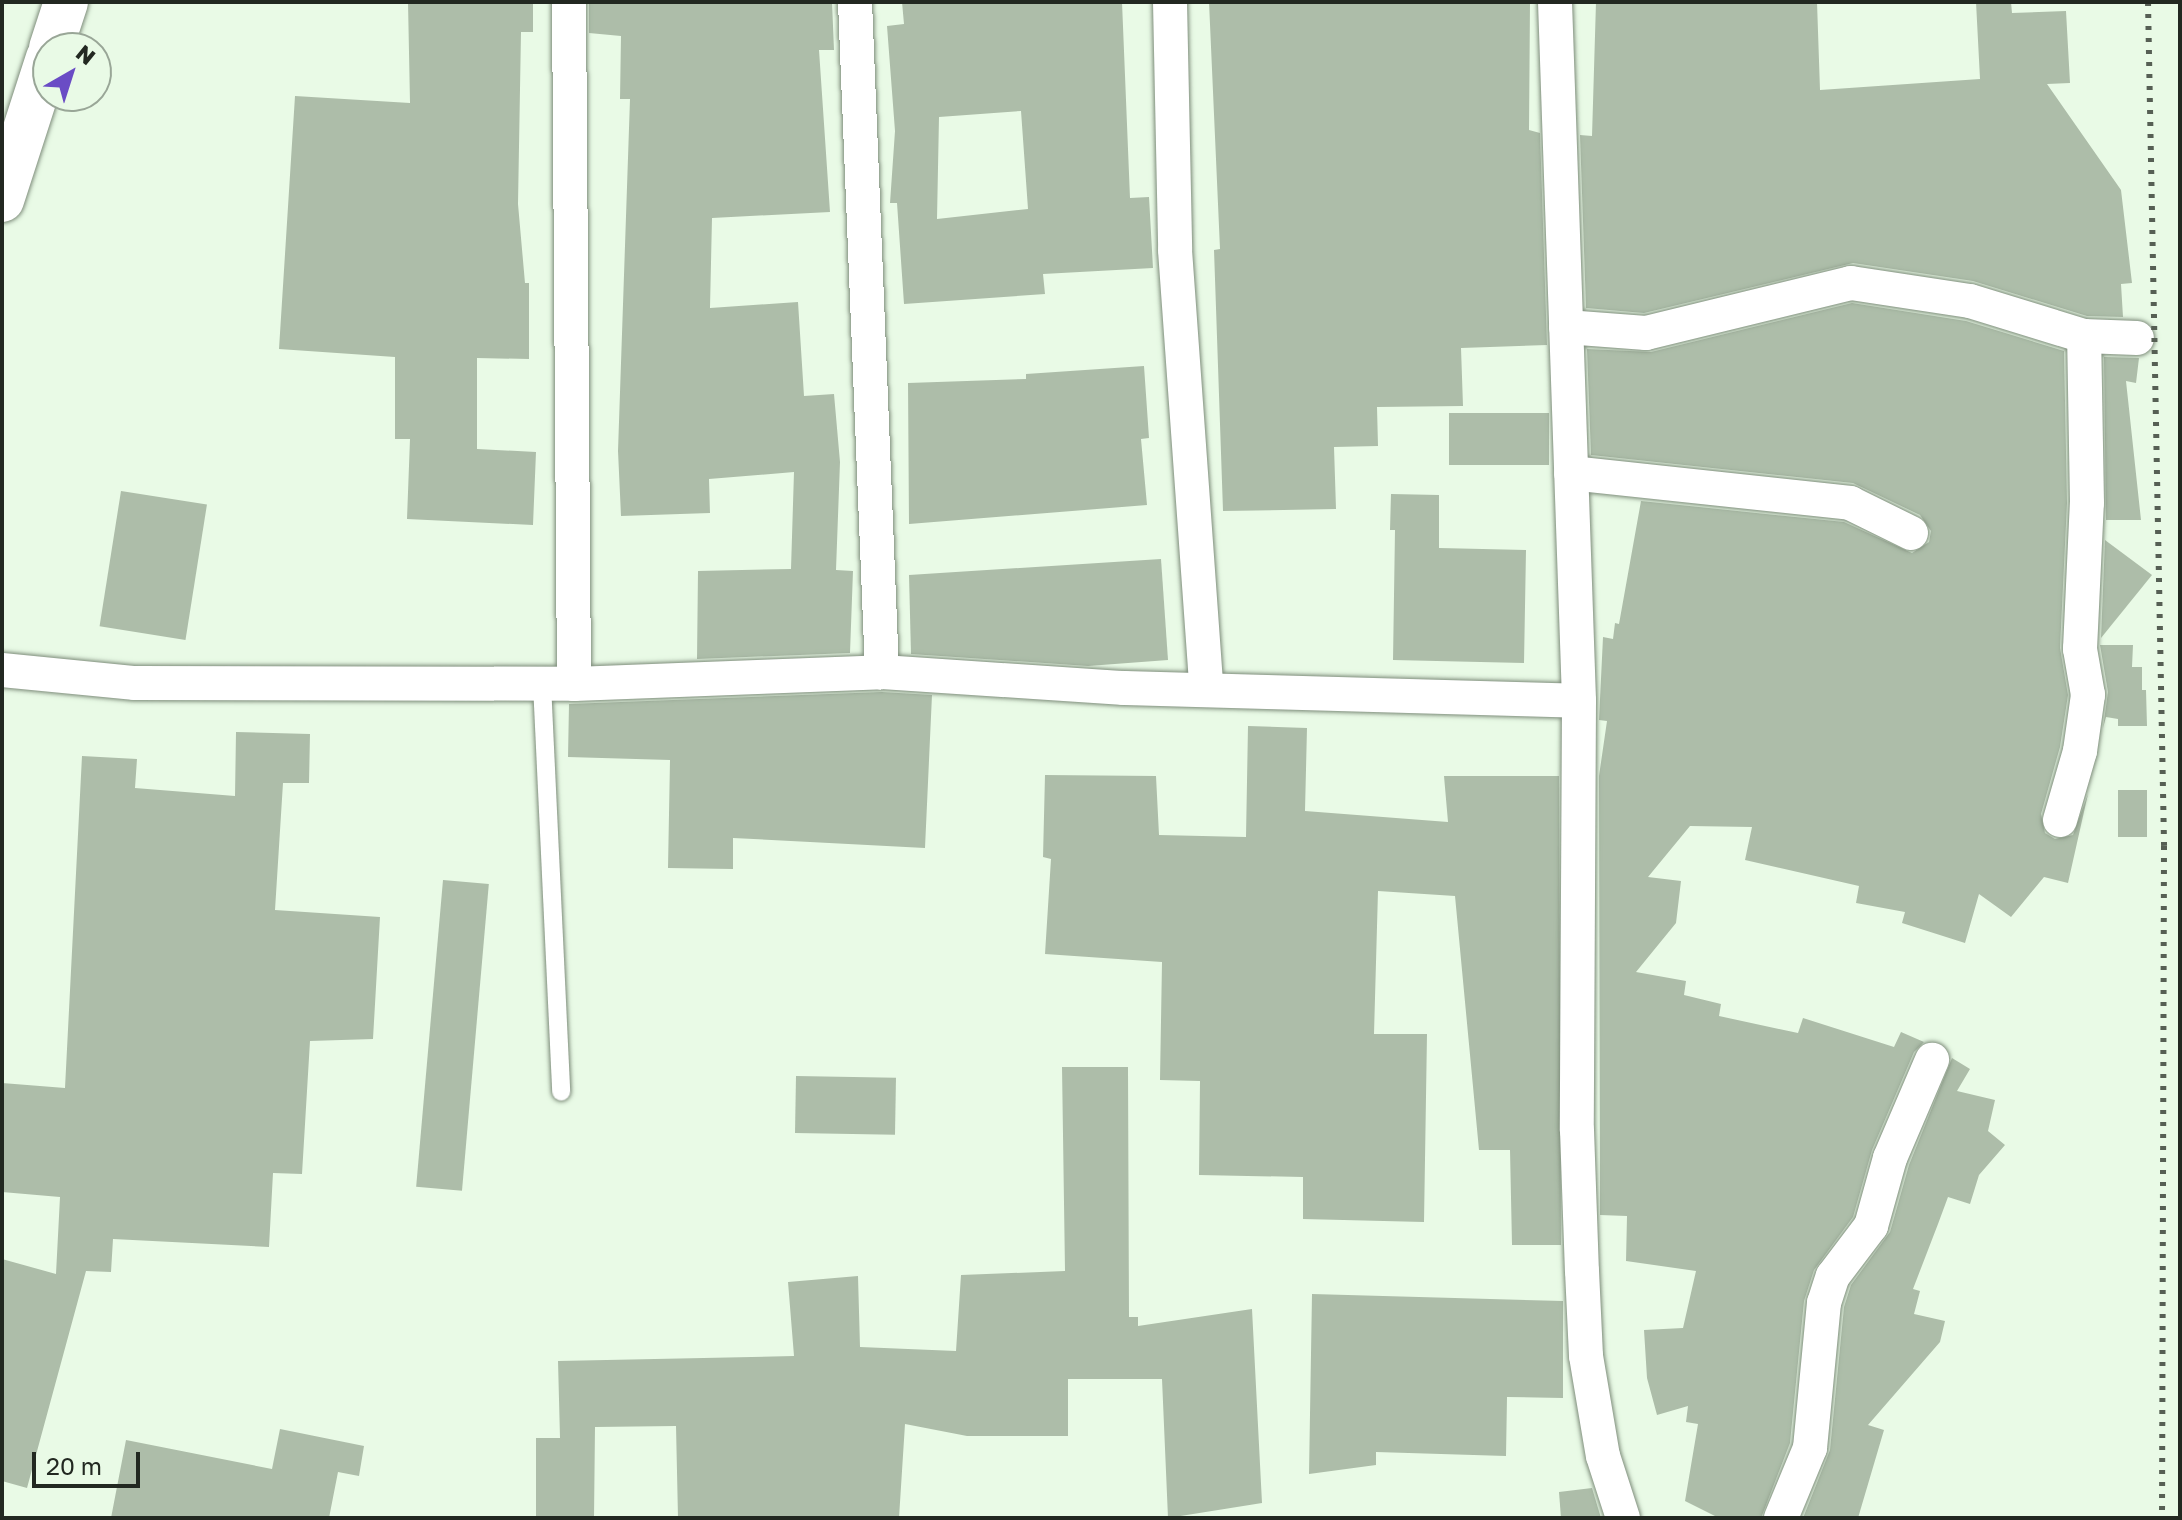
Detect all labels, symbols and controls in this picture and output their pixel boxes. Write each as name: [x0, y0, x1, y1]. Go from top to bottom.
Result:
north arrow: [32, 32, 112, 112]
text: N: [71, 39, 101, 70]
scale bar: [36, 1436, 144, 1486]
text: 20 m: [46, 1451, 102, 1480]

